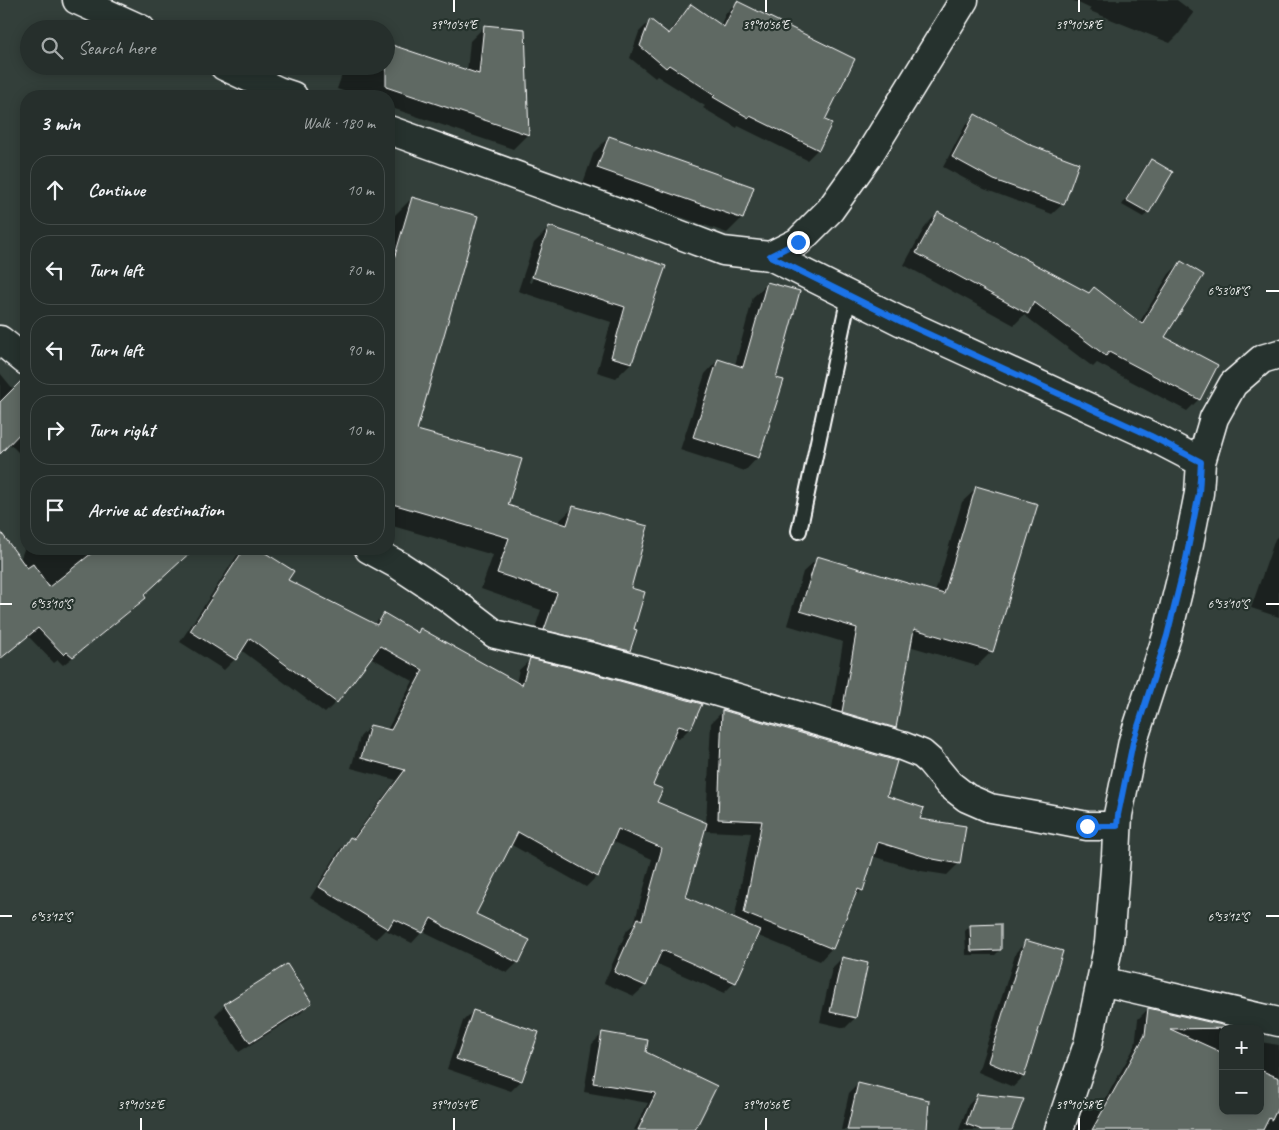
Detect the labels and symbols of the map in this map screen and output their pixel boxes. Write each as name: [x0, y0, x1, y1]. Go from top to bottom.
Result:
text: 39°10'54"E: [431, 17, 479, 33]
text: 39°10'56"E: [743, 17, 791, 33]
text: 39°10'58"E: [1056, 17, 1104, 33]
route end: [787, 231, 810, 254]
text: 6°53'08"S: [1208, 283, 1250, 299]
text: 6°53'10"S: [31, 596, 73, 612]
text: 6°53'10"S: [1208, 596, 1250, 612]
route start: [1076, 815, 1099, 838]
text: 6°53'12"S: [31, 909, 73, 925]
text: 6°53'12"S: [1208, 909, 1250, 925]
text: 39°10'52"E: [118, 1097, 166, 1113]
text: 39°10'54"E: [431, 1097, 479, 1113]
text: 39°10'56"E: [743, 1097, 791, 1113]
text: 39°10'58"E: [1056, 1097, 1104, 1113]

